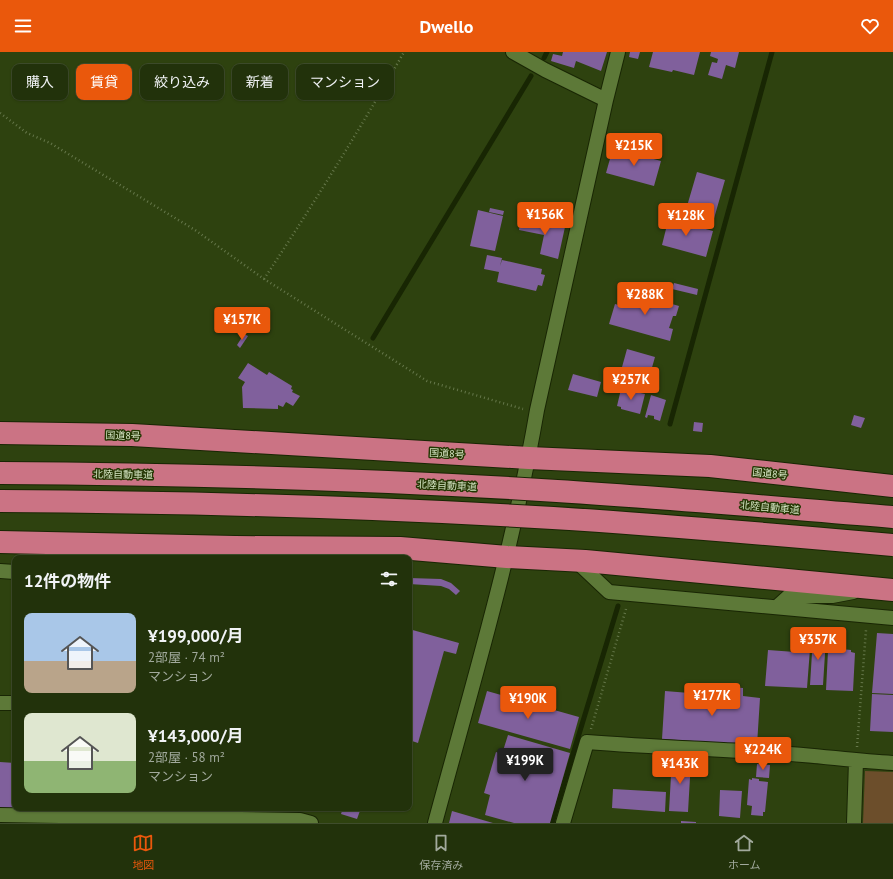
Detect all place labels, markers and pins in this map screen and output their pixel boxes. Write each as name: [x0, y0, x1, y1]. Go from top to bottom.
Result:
pin: ¥215K: [606, 133, 662, 167]
pin: ¥156K: [517, 202, 573, 236]
pin: ¥128K: [658, 203, 714, 237]
pin: ¥288K: [617, 282, 673, 316]
pin: ¥157K: [214, 307, 270, 341]
pin: ¥257K: [603, 367, 659, 401]
pin: ¥357K: [790, 627, 846, 661]
pin: ¥177K: [684, 683, 740, 717]
pin: ¥190K: [500, 686, 556, 720]
pin: ¥224K: [735, 737, 791, 771]
pin: ¥199K: [497, 748, 553, 782]
pin: ¥143K: [652, 751, 708, 785]

